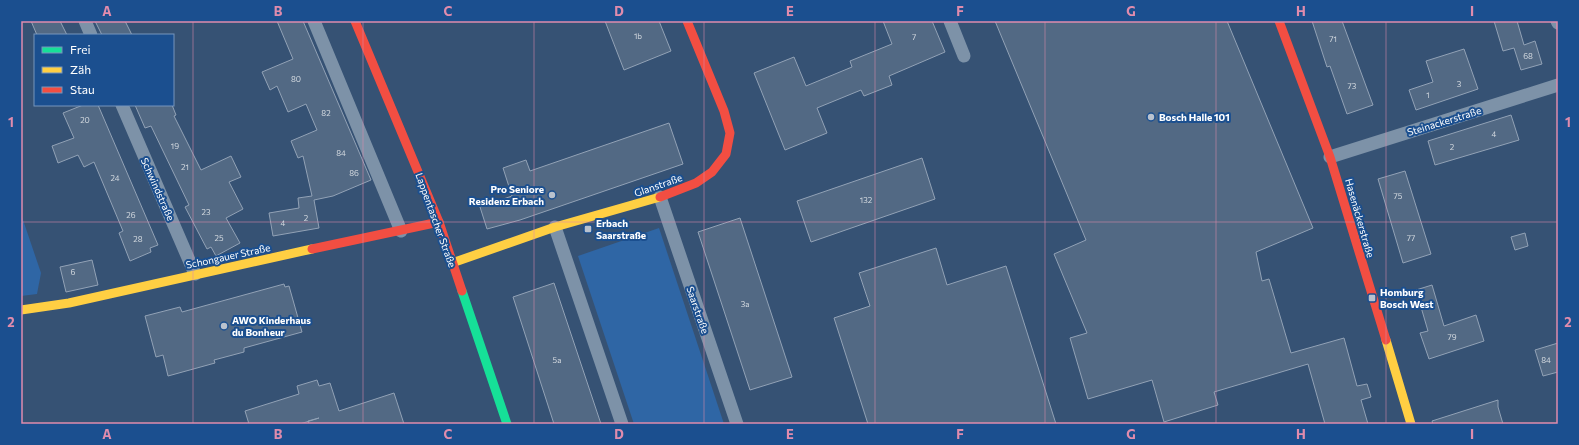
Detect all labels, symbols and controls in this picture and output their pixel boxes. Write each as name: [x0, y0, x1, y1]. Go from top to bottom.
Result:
text: A: [102, 3, 112, 19]
text: B: [274, 3, 283, 19]
text: C: [444, 3, 453, 19]
text: D: [614, 3, 624, 19]
text: E: [786, 3, 794, 19]
text: F: [956, 3, 964, 19]
text: G: [1126, 3, 1136, 19]
text: H: [1296, 3, 1306, 19]
text: I: [1470, 3, 1474, 19]
house number: 1b: [634, 31, 642, 41]
house number: 7: [912, 32, 916, 42]
legend: [34, 34, 174, 106]
house number: 71: [1329, 34, 1337, 44]
text: Frei: [70, 42, 91, 56]
house number: 68: [1523, 51, 1533, 61]
text: Zäh: [70, 62, 91, 76]
house number: 80: [291, 74, 301, 84]
house number: 3: [1457, 79, 1462, 89]
house number: 73: [1348, 81, 1357, 91]
text: Stau: [70, 82, 95, 96]
house number: 1: [1426, 90, 1430, 100]
street label: Steinackerstraße: [1405, 104, 1483, 138]
house number: 82: [321, 108, 331, 118]
place label: Bosch Halle 101: [1159, 111, 1230, 123]
marker: Bosch Halle 101: [1146, 112, 1156, 122]
text: 1: [8, 114, 14, 130]
text: 1: [1565, 114, 1571, 130]
house number: 20: [80, 115, 90, 125]
house number: 4: [1492, 129, 1497, 139]
house number: 19: [171, 141, 179, 151]
house number: 2: [1450, 142, 1455, 152]
house number: 84: [336, 148, 346, 158]
street label: Schwindstraße: [139, 156, 177, 222]
house number: 21: [181, 162, 189, 172]
house number: 86: [349, 168, 359, 178]
street label: Lappentascher Straße: [413, 171, 459, 269]
street label: Glanstraße: [632, 171, 684, 199]
house number: 24: [110, 173, 120, 183]
street label: Hasenäckerstraße: [1343, 177, 1377, 259]
place label: Pro Seniore Residenz Erbach: [469, 183, 544, 207]
marker: Pro Seniore Residenz Erbach: [547, 190, 557, 200]
house number: 75: [1394, 191, 1403, 201]
house number: 132: [860, 195, 873, 205]
house number: 23: [202, 207, 211, 217]
house number: 26: [126, 210, 136, 220]
house number: 2: [304, 213, 309, 223]
place label: Erbach Saarstraße: [596, 217, 646, 241]
house number: 4: [281, 218, 286, 228]
marker: Erbach Saarstraße: [583, 224, 593, 234]
house number: 25: [214, 233, 224, 243]
house number: 77: [1407, 233, 1415, 243]
house number: 28: [133, 234, 143, 244]
street label: Schongauer Straße: [185, 241, 271, 271]
house number: 6: [71, 267, 76, 277]
street label: Saarstraße: [684, 285, 712, 335]
place label: Homburg Bosch West: [1380, 286, 1434, 310]
marker: Homburg Bosch West: [1367, 293, 1377, 303]
house number: 3a: [741, 299, 749, 309]
text: 2: [7, 314, 15, 330]
place label: AWO Kinderhaus du Bonheur: [232, 314, 311, 338]
text: 2: [1564, 314, 1572, 330]
marker: AWO Kinderhaus du Bonheur: [219, 321, 229, 331]
house number: 79: [1447, 332, 1457, 342]
house number: 5a: [553, 355, 561, 365]
house number: 84: [1541, 355, 1551, 365]
text: A: [102, 426, 112, 442]
text: B: [274, 426, 283, 442]
text: C: [444, 426, 453, 442]
text: D: [614, 426, 624, 442]
text: E: [786, 426, 794, 442]
text: F: [956, 426, 964, 442]
text: G: [1126, 426, 1136, 442]
text: H: [1296, 426, 1306, 442]
text: I: [1470, 426, 1474, 442]

